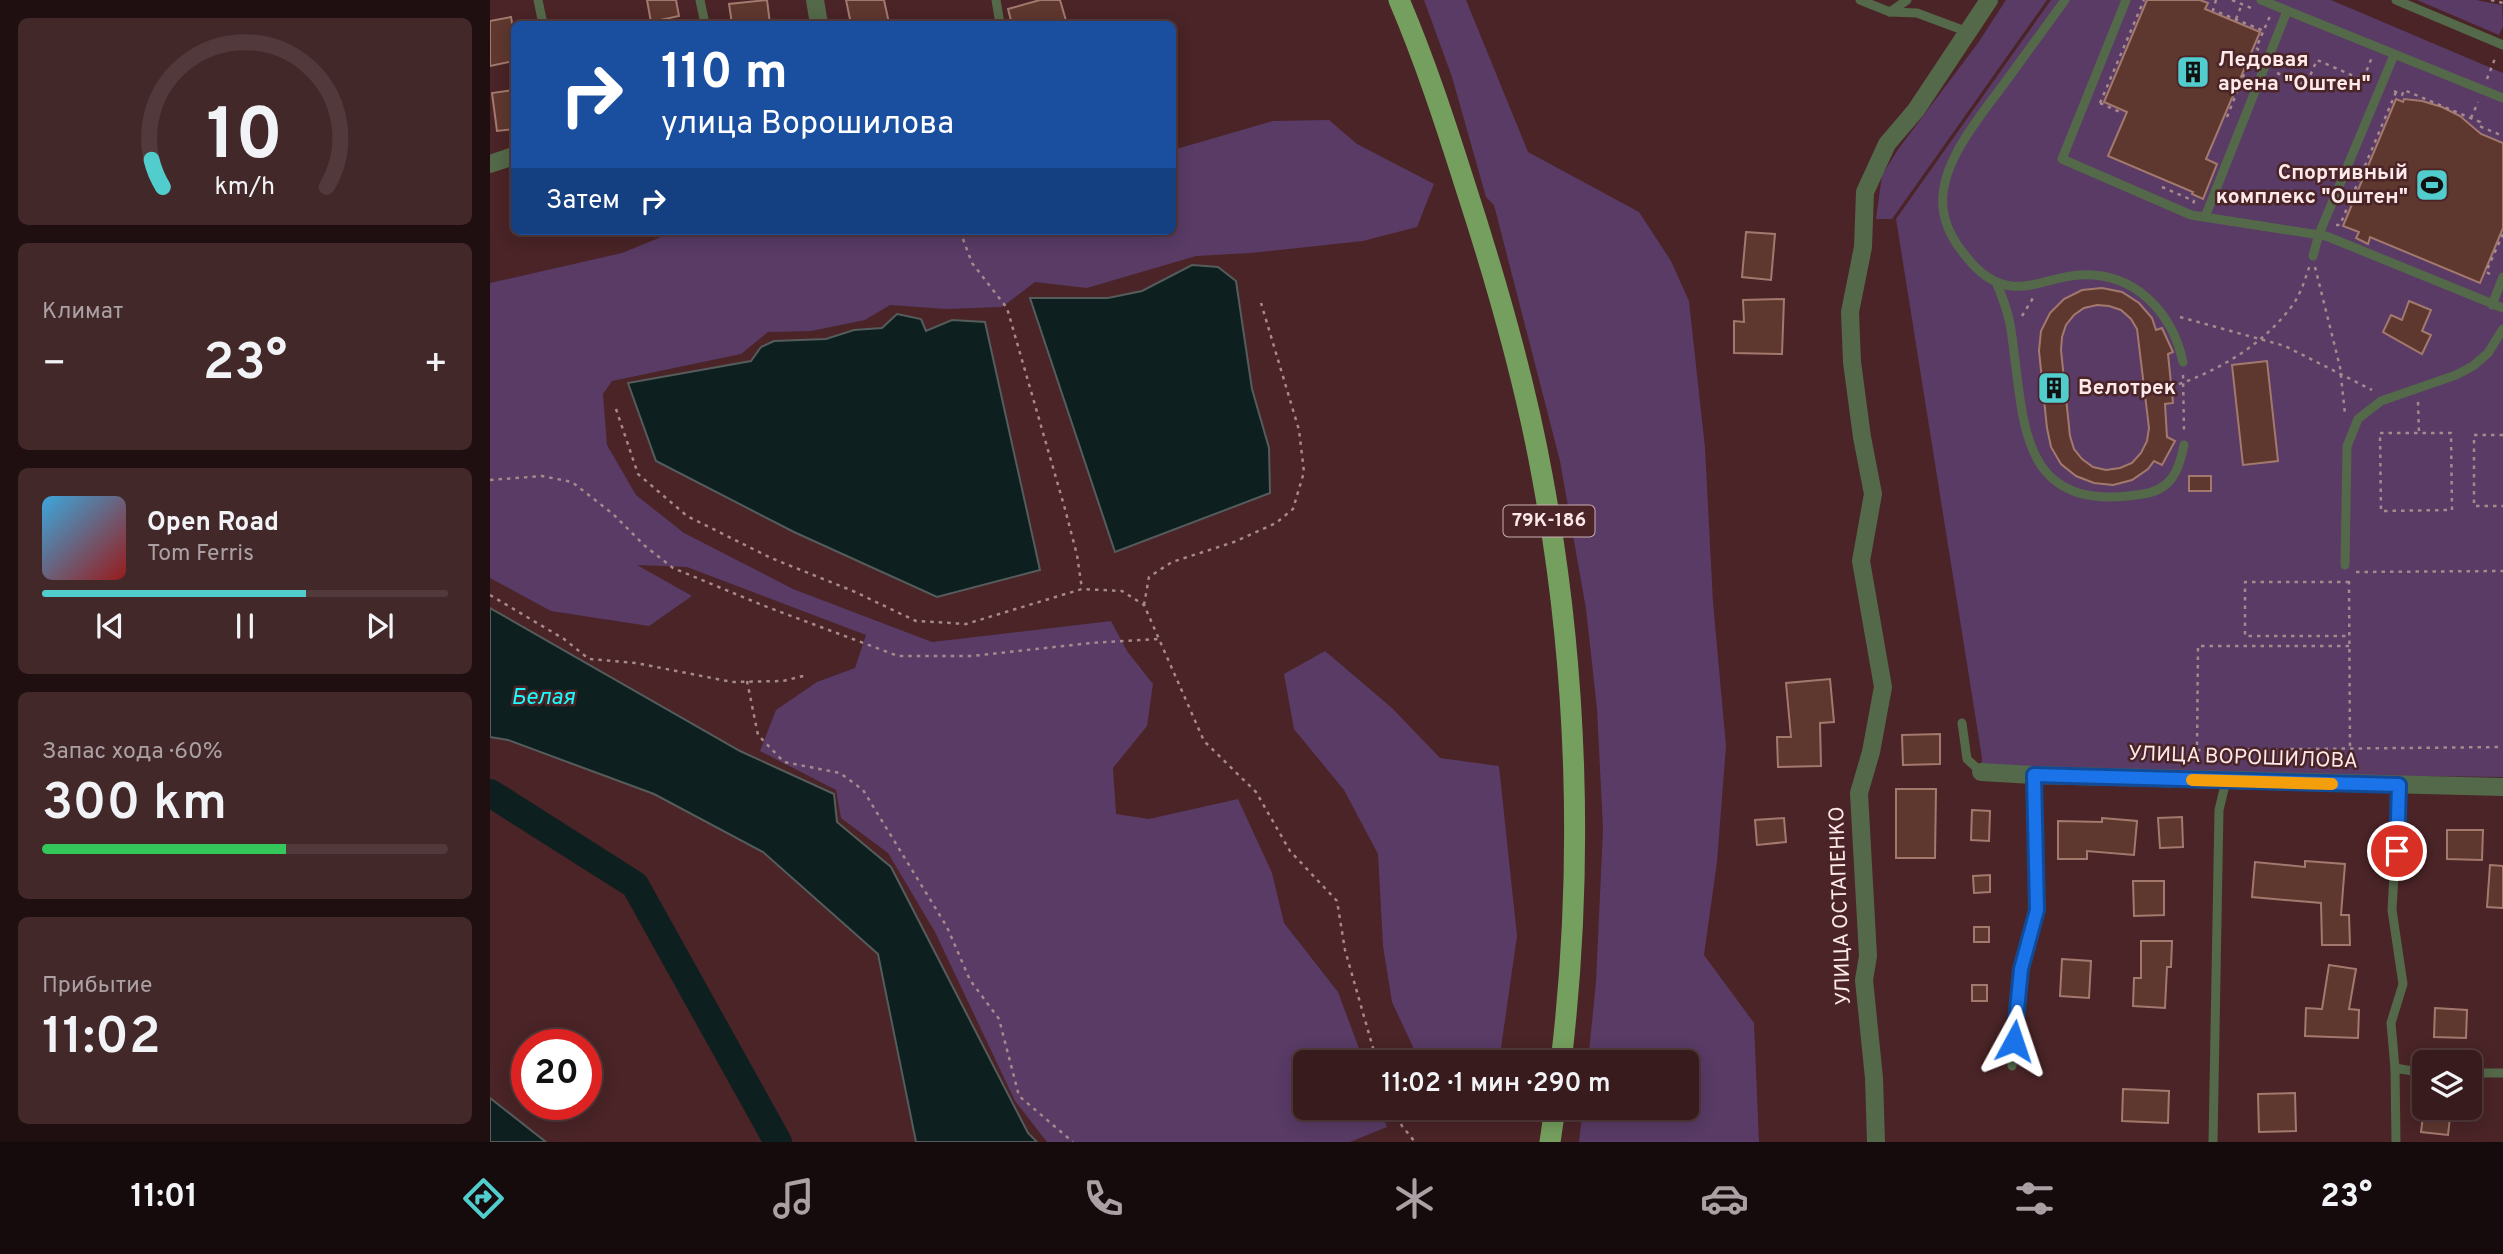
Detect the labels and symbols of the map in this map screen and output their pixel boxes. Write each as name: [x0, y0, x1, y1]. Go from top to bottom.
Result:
place label: Ледовая арена "Оштен": [2218, 47, 2371, 98]
building icon: Ледовая арена "Оштен": [2174, 53, 2212, 91]
place label: Спортивный комплекс "Оштен": [2216, 160, 2408, 211]
sports icon: Спортивный комплекс "Оштен": [2413, 166, 2451, 204]
building icon: Велотрек: [2035, 369, 2073, 407]
place label: Велотрек: [2078, 375, 2176, 402]
road number: 79К-186: [1504, 506, 1594, 536]
water label: Белая: [511, 684, 576, 713]
street label: УЛИЦА ВОРОШИЛОВА: [2128, 740, 2358, 776]
street label: УЛИЦА ОСТАПЕНКО: [1824, 806, 1858, 1006]
pin: [2367, 821, 2427, 881]
position arrow: [1977, 1004, 2051, 1078]
speed limit sign: 20: [511, 1029, 602, 1120]

